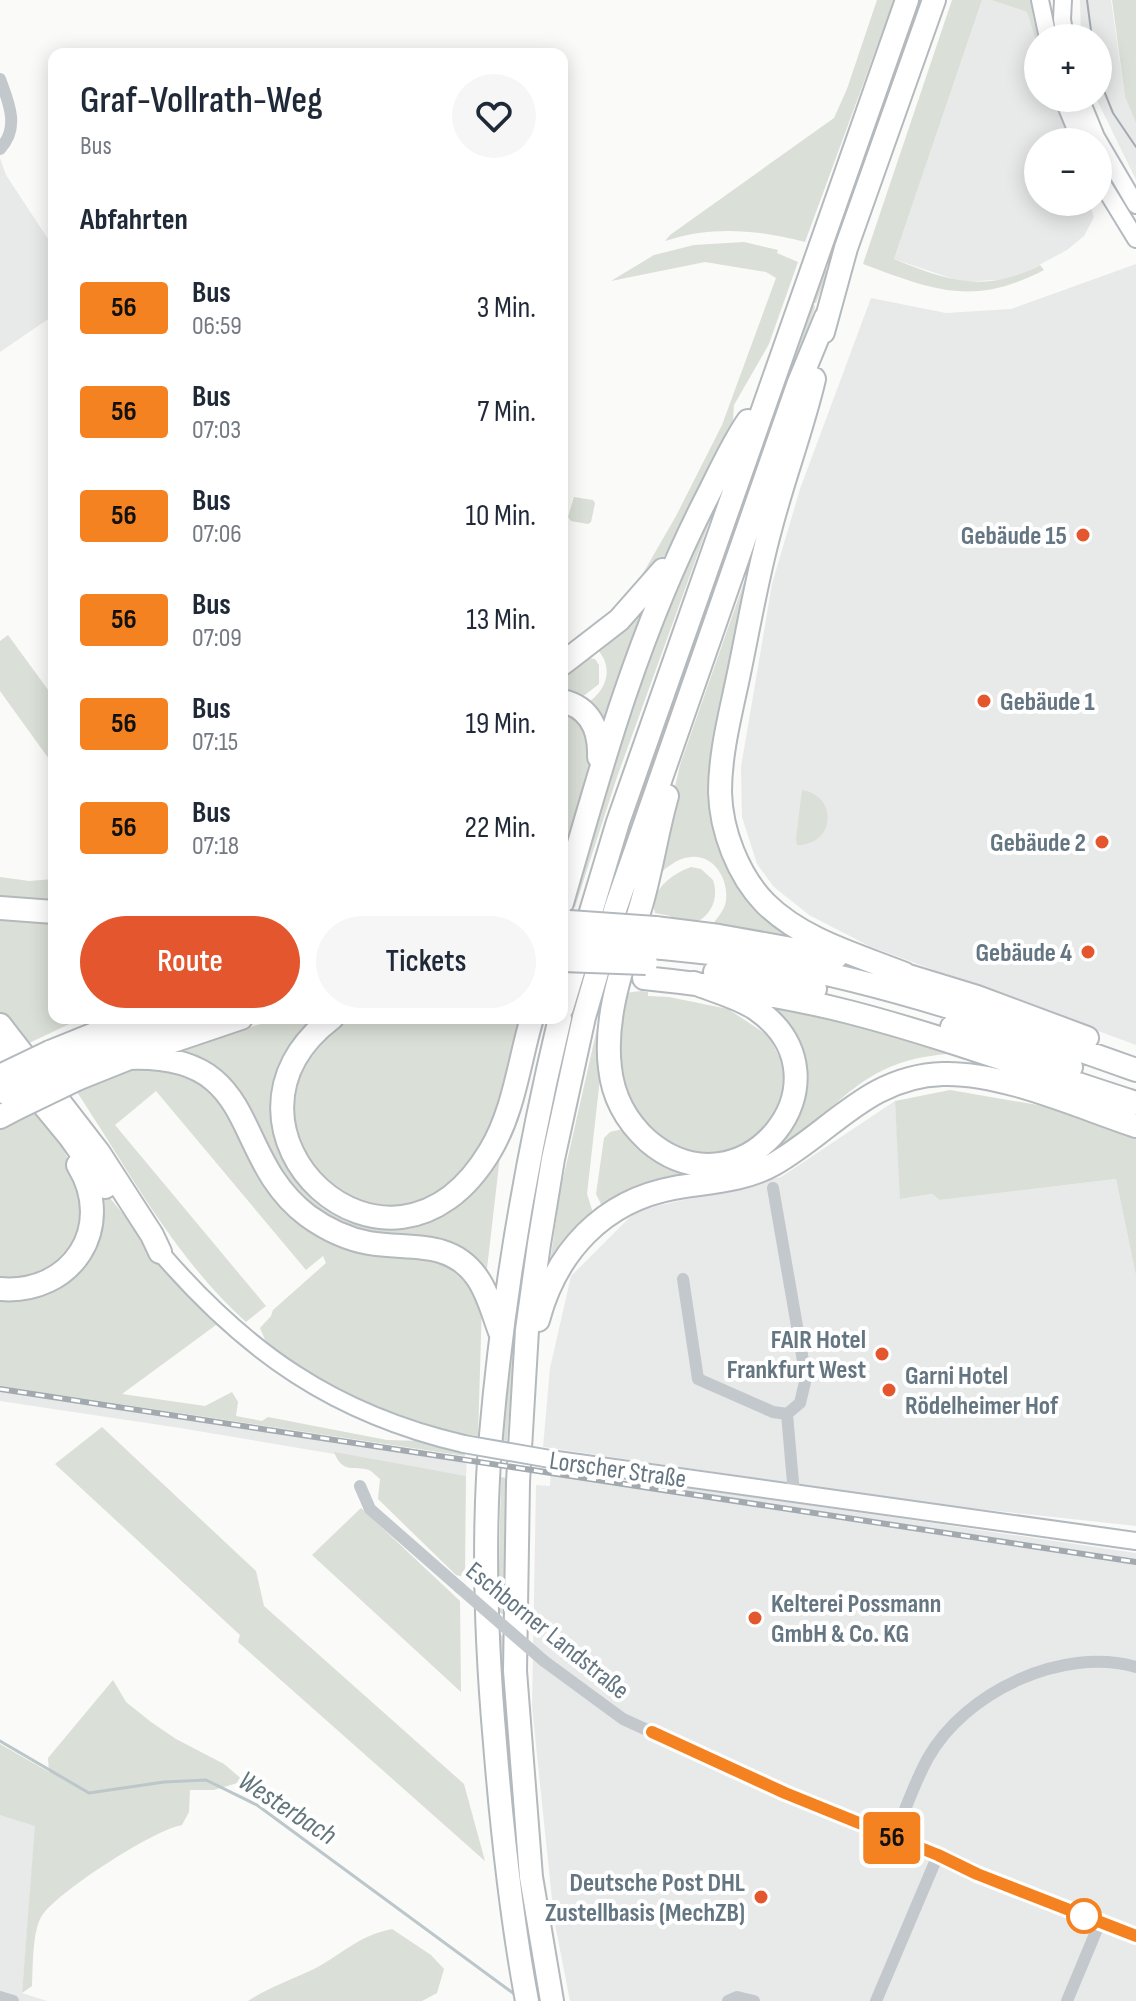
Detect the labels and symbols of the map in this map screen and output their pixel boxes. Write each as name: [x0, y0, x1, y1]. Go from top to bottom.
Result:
place label: Gebäude 15: [961, 521, 1067, 552]
marker: Gebäude 15: [1074, 526, 1092, 544]
place label: Gebäude 1: [1000, 687, 1095, 718]
marker: Gebäude 1: [975, 692, 993, 710]
place label: Gebäude 2: [990, 828, 1086, 859]
marker: Gebäude 2: [1093, 833, 1111, 851]
place label: Gebäude 4: [975, 938, 1072, 969]
marker: Gebäude 4: [1079, 943, 1097, 961]
place label: FAIR Hotel Frankfurt West: [727, 1325, 866, 1386]
marker: FAIR Hotel Frankfurt West: [873, 1345, 891, 1363]
place label: Garni Hotel Rödelheimer Hof: [905, 1361, 1059, 1422]
marker: Garni Hotel Rödelheimer Hof: [880, 1381, 898, 1399]
street label: Lorscher Straße: [548, 1446, 688, 1495]
street label: Eschborner Landstraße: [459, 1556, 635, 1706]
place label: Kelterei Possmann GmbH & Co. KG: [771, 1589, 941, 1650]
marker: Kelterei Possmann GmbH & Co. KG: [746, 1609, 764, 1627]
water label: Westerbach: [232, 1764, 343, 1852]
line badge: 56: [856, 1812, 928, 1864]
place label: Deutsche Post DHL Zustellbasis (MechZB): [545, 1868, 745, 1929]
marker: Deutsche Post DHL Zustellbasis (MechZB): [752, 1888, 770, 1906]
unlabelled marker: [1067, 1899, 1101, 1933]

